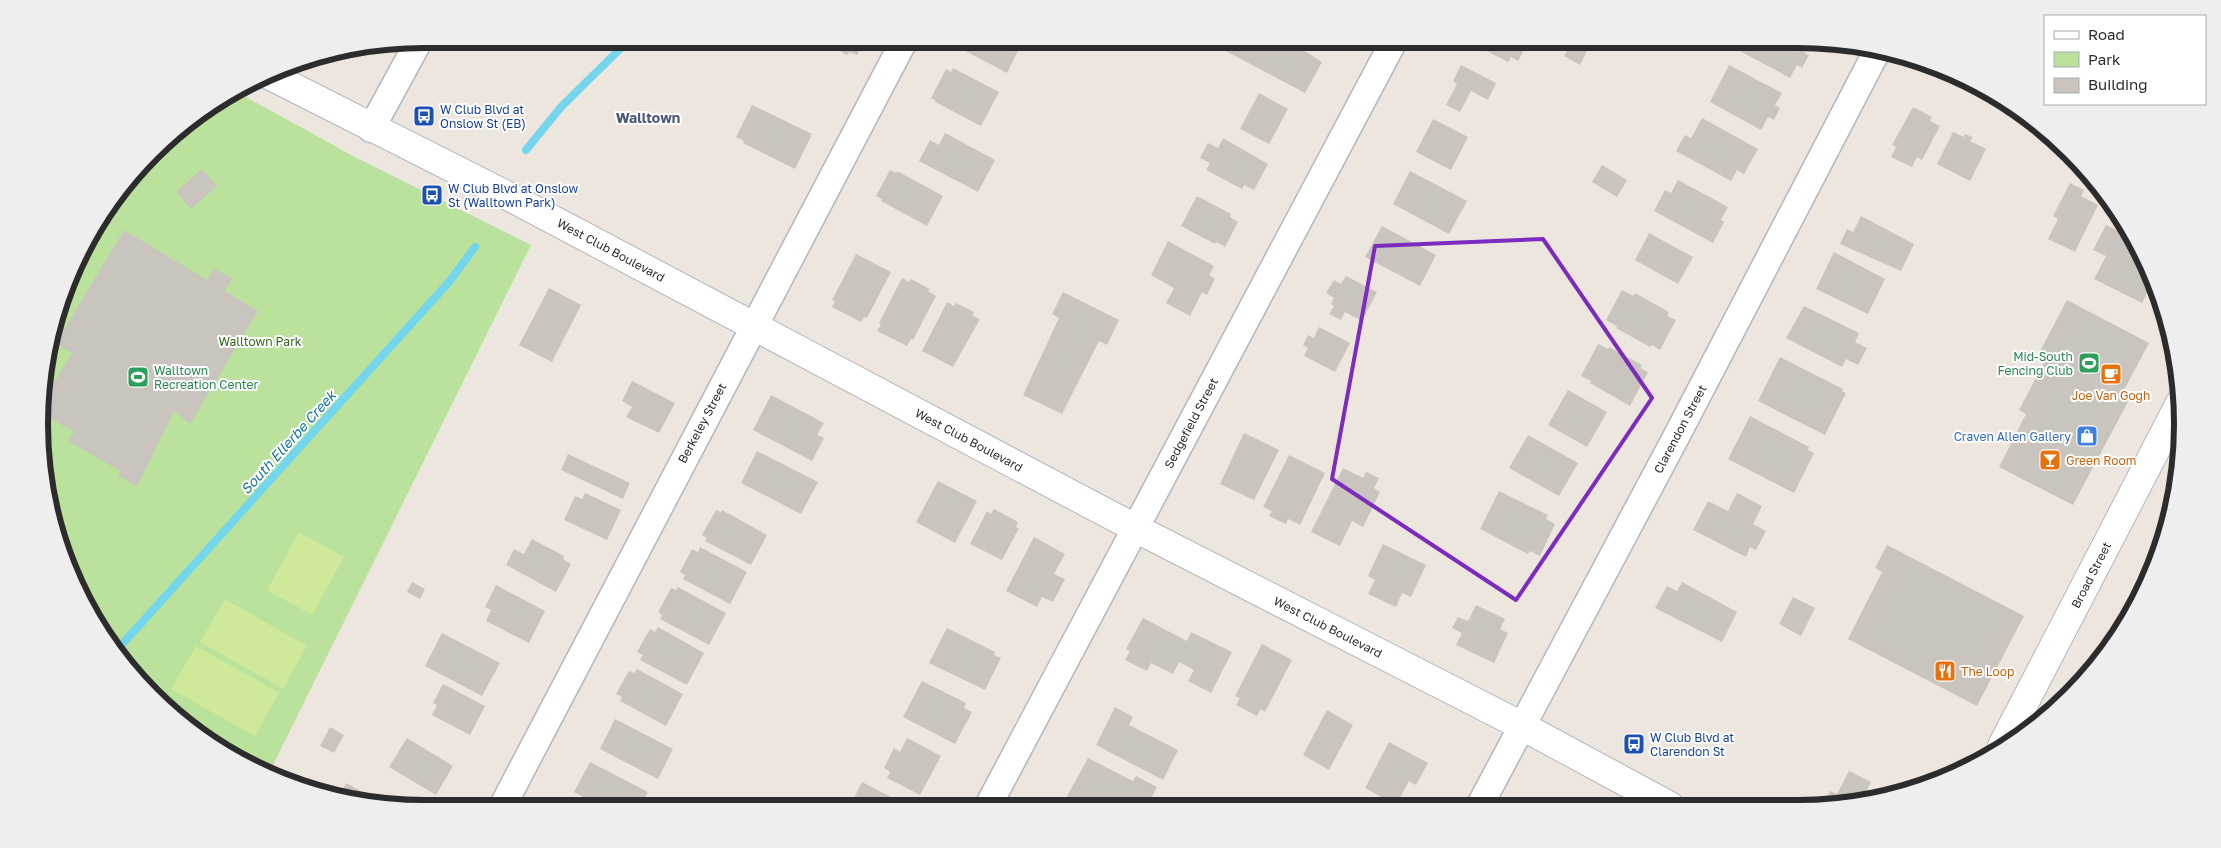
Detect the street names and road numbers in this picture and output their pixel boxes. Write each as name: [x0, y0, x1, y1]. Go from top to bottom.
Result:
street label: West Club Boulevard: [555, 215, 667, 285]
street label: Sedgefield Street: [1161, 375, 1221, 471]
street label: Berkeley Street: [675, 380, 730, 466]
street label: Clarendon Street: [1650, 382, 1710, 476]
street label: West Club Boulevard: [913, 405, 1025, 475]
street label: Broad Street: [2068, 539, 2114, 611]
street label: West Club Boulevard: [1271, 593, 1385, 661]

